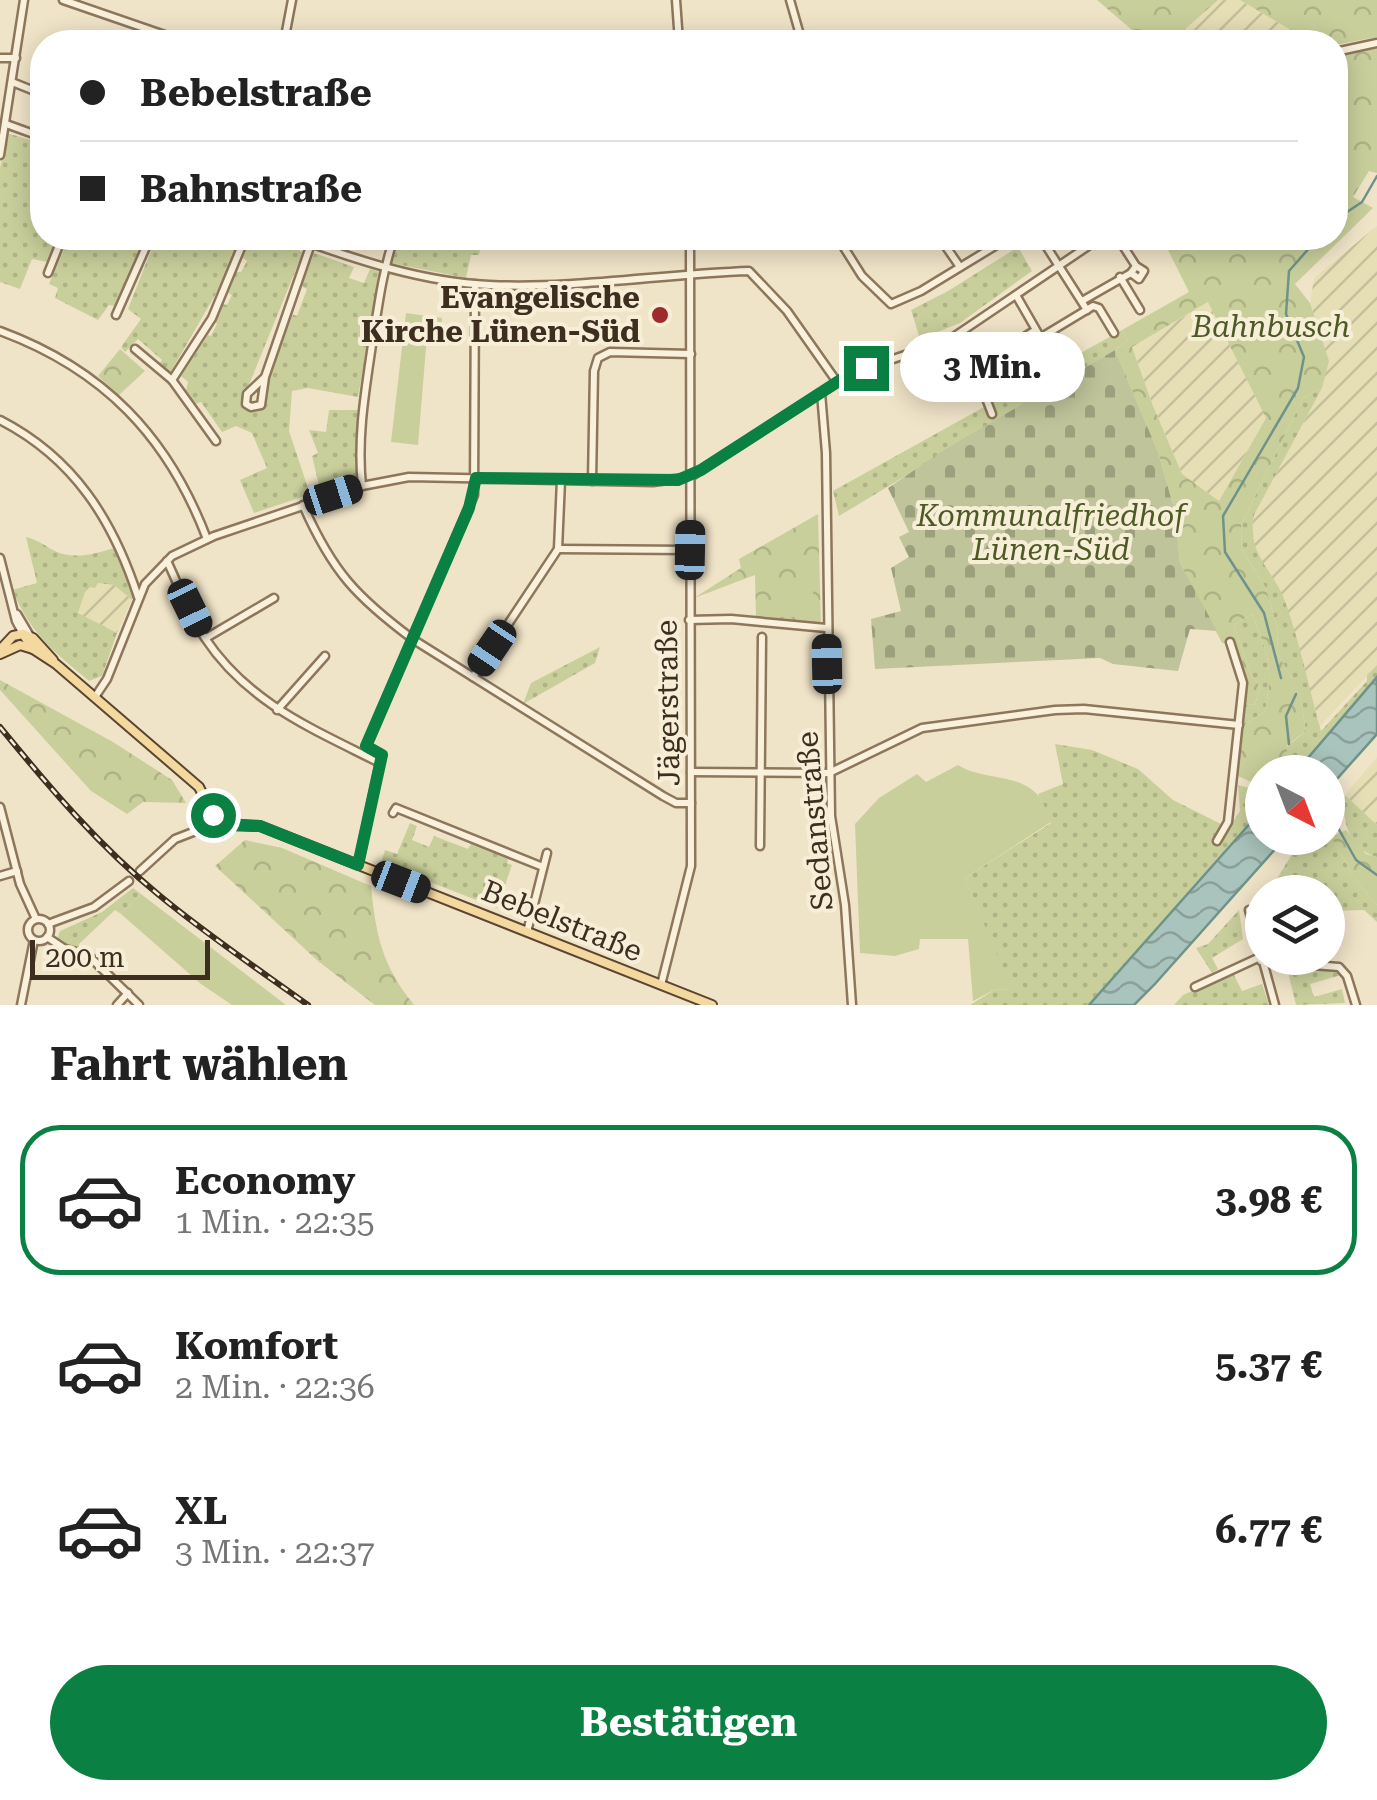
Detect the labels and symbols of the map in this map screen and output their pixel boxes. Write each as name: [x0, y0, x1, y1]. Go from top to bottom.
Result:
place label: Evangelische Kirche Lünen-Süd: [361, 280, 640, 349]
marker: Evangelische Kirche Lünen-Süd: [649, 304, 671, 326]
park label: Bahnbusch: [1191, 309, 1350, 344]
callout: 3 Min.: [901, 333, 1086, 403]
route end: [844, 346, 889, 391]
car: [300, 471, 366, 519]
park label: Kommunalfriedhof Lünen-Süd: [916, 498, 1188, 567]
car: [674, 520, 706, 580]
car: [163, 574, 217, 642]
car: [463, 615, 521, 681]
street label: Jägerstraße: [649, 619, 686, 787]
car: [811, 634, 843, 694]
street label: Sedanstraße: [789, 730, 840, 912]
north arrow: [1245, 755, 1345, 855]
route start: [191, 793, 236, 838]
car: [368, 857, 434, 907]
street label: Bebelstraße: [477, 872, 648, 969]
scale bar: [30, 935, 210, 980]

